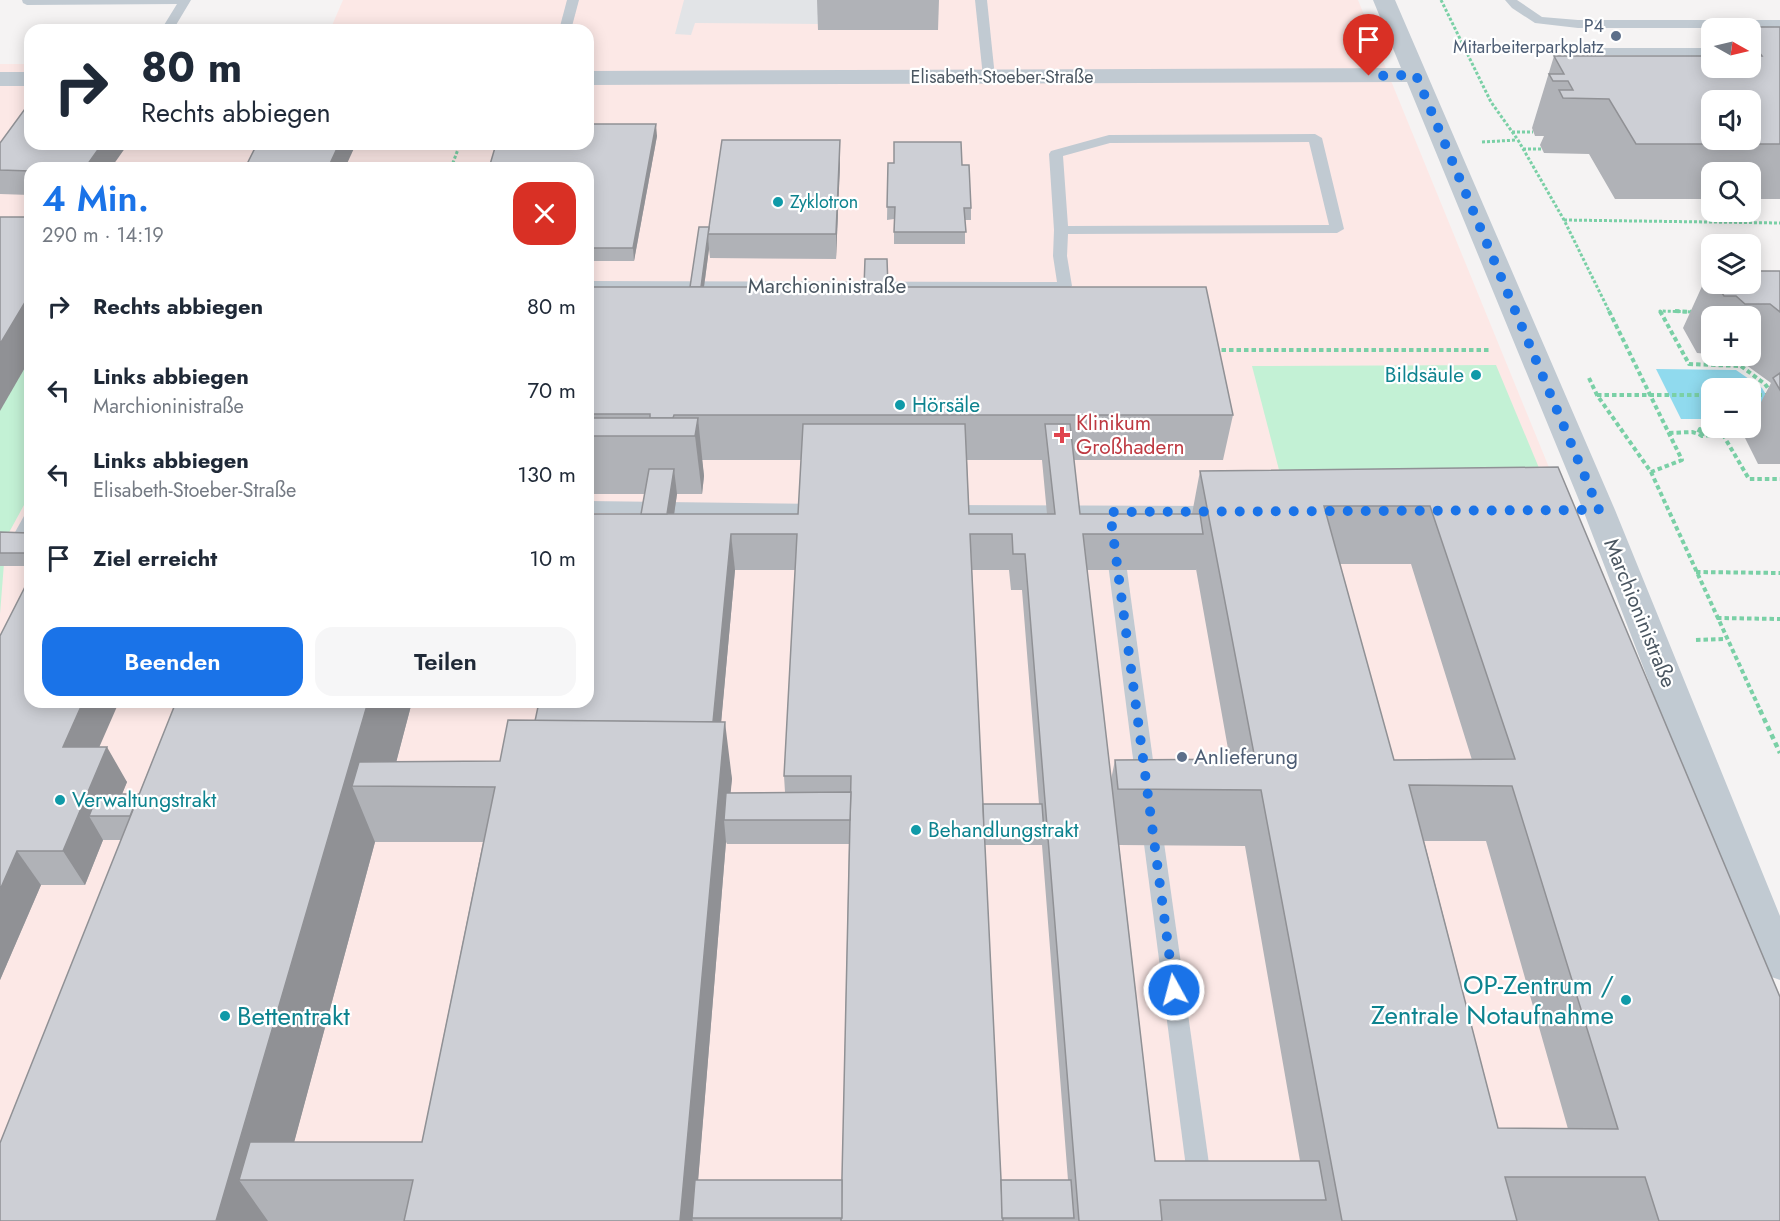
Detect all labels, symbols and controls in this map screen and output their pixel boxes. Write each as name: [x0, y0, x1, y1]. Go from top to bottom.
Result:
place label: P4 Mitarbeiterparkplatz: [1453, 13, 1605, 60]
pin: [1343, 14, 1394, 76]
north arrow: [1701, 18, 1761, 78]
map controls: [1701, 18, 1761, 438]
icon: arrive: [1352, 23, 1385, 56]
marker: P4 Mitarbeiterparkplatz: [1609, 29, 1623, 43]
text: 80 m: [141, 37, 242, 98]
icon: right: [42, 48, 120, 126]
street label: Elisabeth-Stoeber-Straße: [911, 64, 1093, 90]
button: sound: [1701, 90, 1761, 150]
text: Rechts abbiegen: [141, 93, 331, 132]
button: search: [1701, 162, 1761, 222]
text: 4 Min.: [42, 172, 149, 224]
button: close: [513, 182, 576, 245]
place label: Zyklotron: [790, 189, 858, 215]
marker: Zyklotron: [771, 195, 785, 209]
text: 290 m · 14:19: [42, 221, 164, 250]
button: layers: [1701, 234, 1761, 294]
street label: Marchioninistraße: [748, 271, 906, 301]
icon: right: [42, 290, 75, 323]
text: Rechts abbiegen: [93, 290, 263, 322]
text: 80 m: [527, 290, 576, 322]
button: +: [1701, 306, 1761, 366]
text: Links abbiegen: [93, 360, 249, 392]
place label: Bildsäule: [1385, 360, 1464, 390]
marker: Bildsäule: [1469, 368, 1483, 382]
icon: left: [42, 374, 75, 407]
text: 70 m: [527, 374, 576, 406]
button: −: [1701, 378, 1761, 438]
place label: Hörsäle: [912, 390, 980, 420]
text: Marchioninistraße: [93, 392, 244, 421]
marker: Hörsäle: [893, 398, 907, 412]
place label: Klinikum Großhadern: [1076, 408, 1185, 462]
marker: Klinikum Großhadern: [1053, 426, 1071, 444]
text: Links abbiegen: [93, 444, 249, 476]
icon: left: [42, 458, 75, 491]
text: 130 m: [517, 458, 576, 490]
text: Elisabeth-Stoeber-Straße: [93, 476, 296, 505]
street label: Marchioninistraße: [1596, 534, 1684, 692]
icon: arrive: [42, 542, 75, 575]
text: Ziel erreicht: [93, 542, 217, 574]
text: 10 m: [529, 542, 576, 574]
button: Beenden: [42, 627, 303, 696]
button: Teilen: [315, 627, 576, 696]
place label: Anlieferung: [1194, 742, 1298, 772]
marker: Anlieferung: [1175, 750, 1189, 764]
place label: Verwaltungstrakt: [72, 785, 216, 815]
marker: Verwaltungstrakt: [53, 793, 67, 807]
place label: Behandlungstrakt: [928, 815, 1079, 845]
marker: Behandlungstrakt: [909, 823, 923, 837]
position arrow: [1142, 958, 1206, 1022]
place label: OP-Zentrum / Zentrale Notaufnahme: [1371, 966, 1614, 1034]
marker: OP-Zentrum / Zentrale Notaufnahme: [1619, 993, 1633, 1007]
place label: Bettentrakt: [237, 997, 351, 1035]
marker: Bettentrakt: [218, 1009, 232, 1023]

